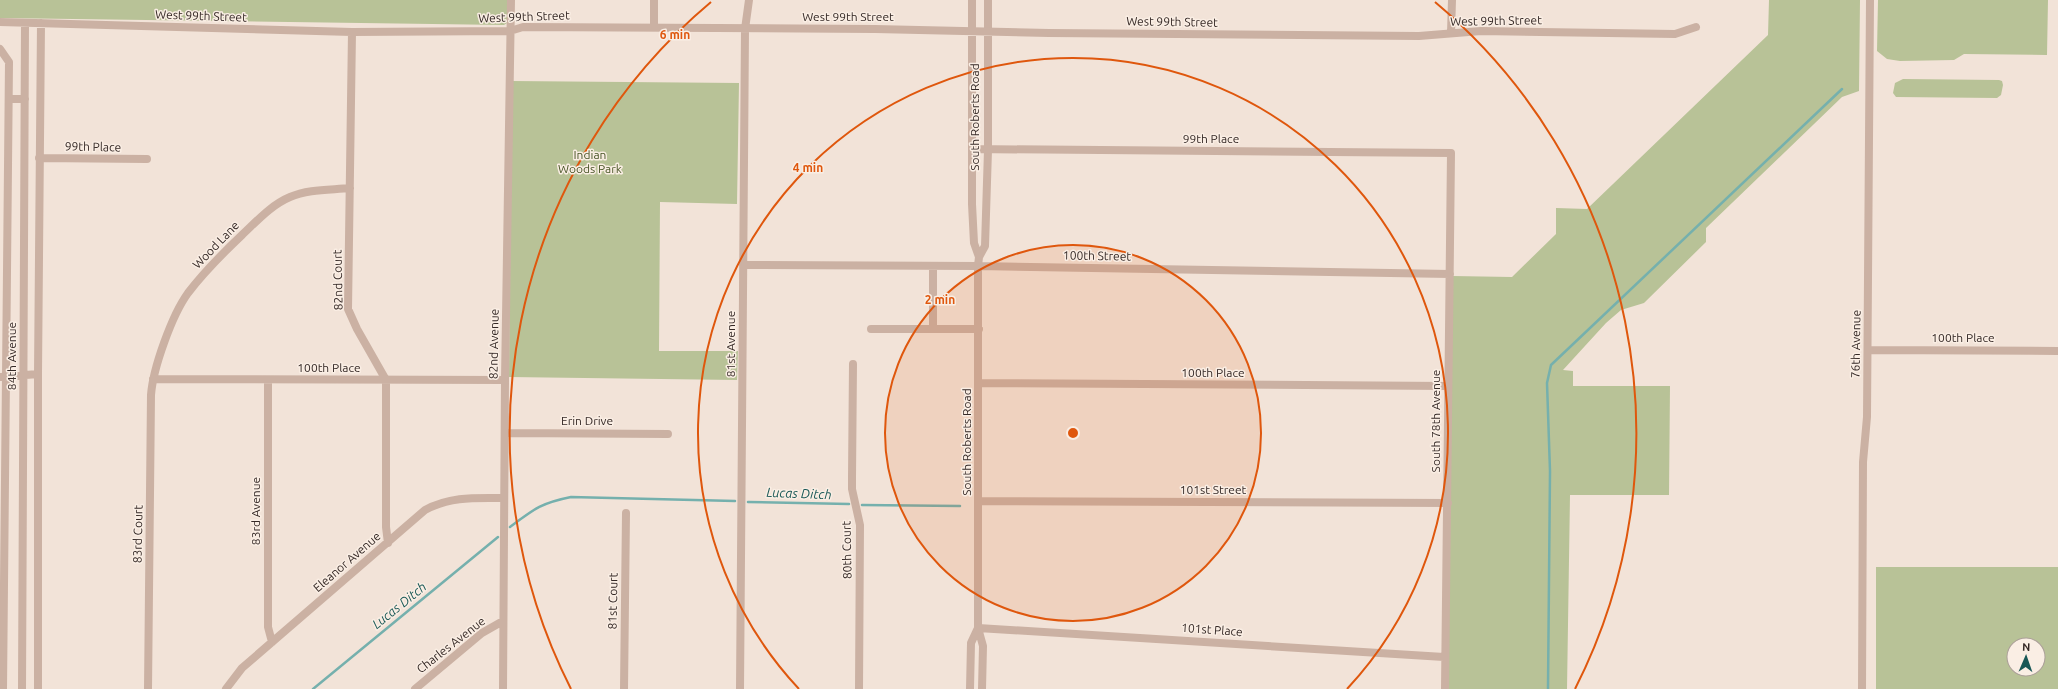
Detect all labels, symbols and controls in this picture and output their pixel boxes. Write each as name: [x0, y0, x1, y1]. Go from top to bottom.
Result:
street label: West 99th Street: [155, 7, 247, 24]
street label: West 99th Street: [478, 8, 570, 25]
street label: West 99th Street: [802, 10, 894, 23]
street label: West 99th Street: [1450, 13, 1542, 28]
street label: West 99th Street: [1126, 14, 1218, 29]
text: 6 min: [660, 28, 690, 41]
street label: South Roberts Road: [968, 63, 981, 171]
street label: 99th Place: [1183, 132, 1239, 145]
street label: 99th Place: [65, 140, 121, 153]
park label: Indian Woods Park: [558, 148, 622, 175]
text: 4 min: [793, 161, 823, 174]
street label: Wood Lane: [190, 218, 241, 271]
street label: 100th Street: [1063, 248, 1131, 263]
street label: 82nd Court: [330, 249, 345, 310]
text: 2 min: [925, 293, 955, 306]
street label: 82nd Avenue: [486, 309, 501, 379]
street label: 76th Avenue: [1848, 310, 1863, 378]
street label: 81st Avenue: [724, 311, 737, 377]
street label: 84th Avenue: [5, 322, 18, 390]
street label: 100th Place: [1931, 331, 1995, 344]
street label: 100th Place: [297, 361, 361, 374]
street label: 100th Place: [1181, 366, 1245, 379]
street label: South 78th Avenue: [1429, 370, 1442, 472]
street label: South Roberts Road: [960, 388, 973, 496]
street label: Erin Drive: [561, 414, 613, 427]
centre of rings: [1066, 426, 1080, 440]
street label: 83rd Avenue: [249, 477, 262, 545]
street label: 101st Street: [1180, 483, 1247, 496]
water label: Lucas Ditch: [766, 485, 832, 501]
street label: 83rd Court: [130, 504, 145, 563]
street label: 80th Court: [839, 520, 854, 579]
street label: Eleanor Avenue: [311, 529, 383, 594]
street label: 81st Court: [606, 572, 619, 629]
water label: Lucas Ditch: [369, 579, 429, 631]
street label: Charles Avenue: [414, 614, 487, 675]
street label: 101st Place: [1181, 621, 1243, 638]
north arrow: [2006, 637, 2046, 677]
text: N: [2022, 641, 2031, 653]

